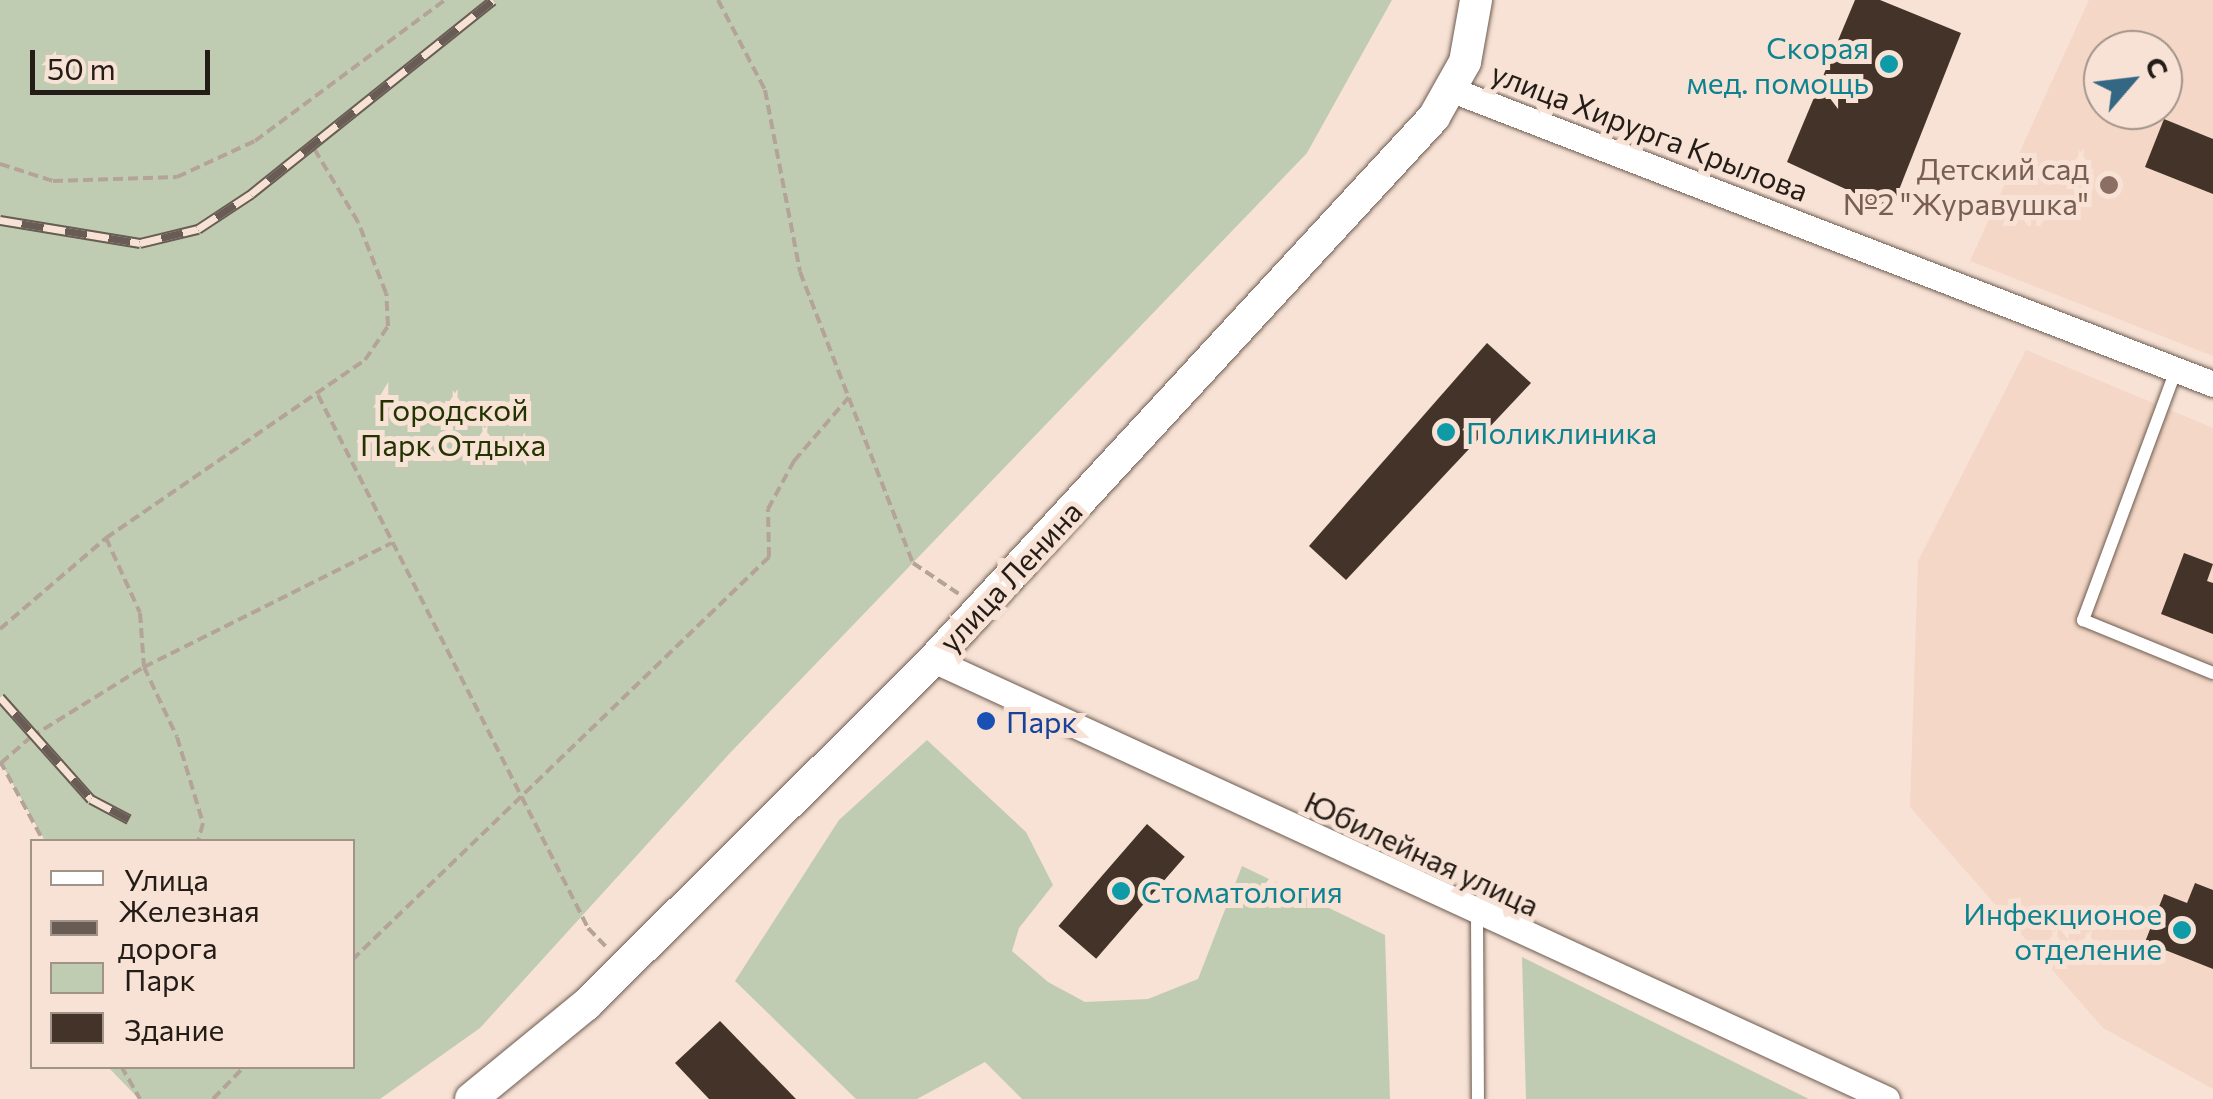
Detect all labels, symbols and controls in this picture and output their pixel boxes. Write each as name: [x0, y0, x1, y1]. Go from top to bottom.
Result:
place label: Скорая мед. помощь: [1687, 29, 1869, 100]
scale bar: [35, 30, 215, 92]
north arrow: [2083, 30, 2183, 130]
text: 50 m: [47, 49, 116, 86]
text: С: [2138, 50, 2177, 83]
marker: Скорая мед. помощь: [1878, 53, 1900, 75]
street label: улица Хирурга Крылова: [1487, 54, 1813, 208]
place label: Детский сад №2 "Журавушка": [1843, 150, 2089, 220]
marker: Детский сад №2 "Журавушка": [2098, 174, 2120, 196]
park label: Городской Парк Отдыха: [360, 391, 546, 462]
place label: Поликлиника: [1466, 414, 1657, 450]
marker: Поликлиника: [1435, 421, 1457, 443]
street label: улица Ленина: [931, 493, 1089, 659]
place label: Парк: [1006, 703, 1078, 739]
marker: Парк: [975, 710, 997, 732]
street label: Юбилейная улица: [1299, 783, 1545, 923]
legend: [30, 839, 355, 1069]
text: Улица: [124, 860, 209, 897]
place label: Стоматология: [1141, 873, 1343, 909]
marker: Стоматология: [1110, 880, 1132, 902]
text: Железная дорога: [118, 891, 260, 965]
place label: Инфекционое отделение: [1963, 895, 2162, 966]
marker: Инфекционое отделение: [2171, 919, 2193, 941]
text: Парк: [124, 960, 196, 997]
text: Здание: [124, 1010, 224, 1047]

